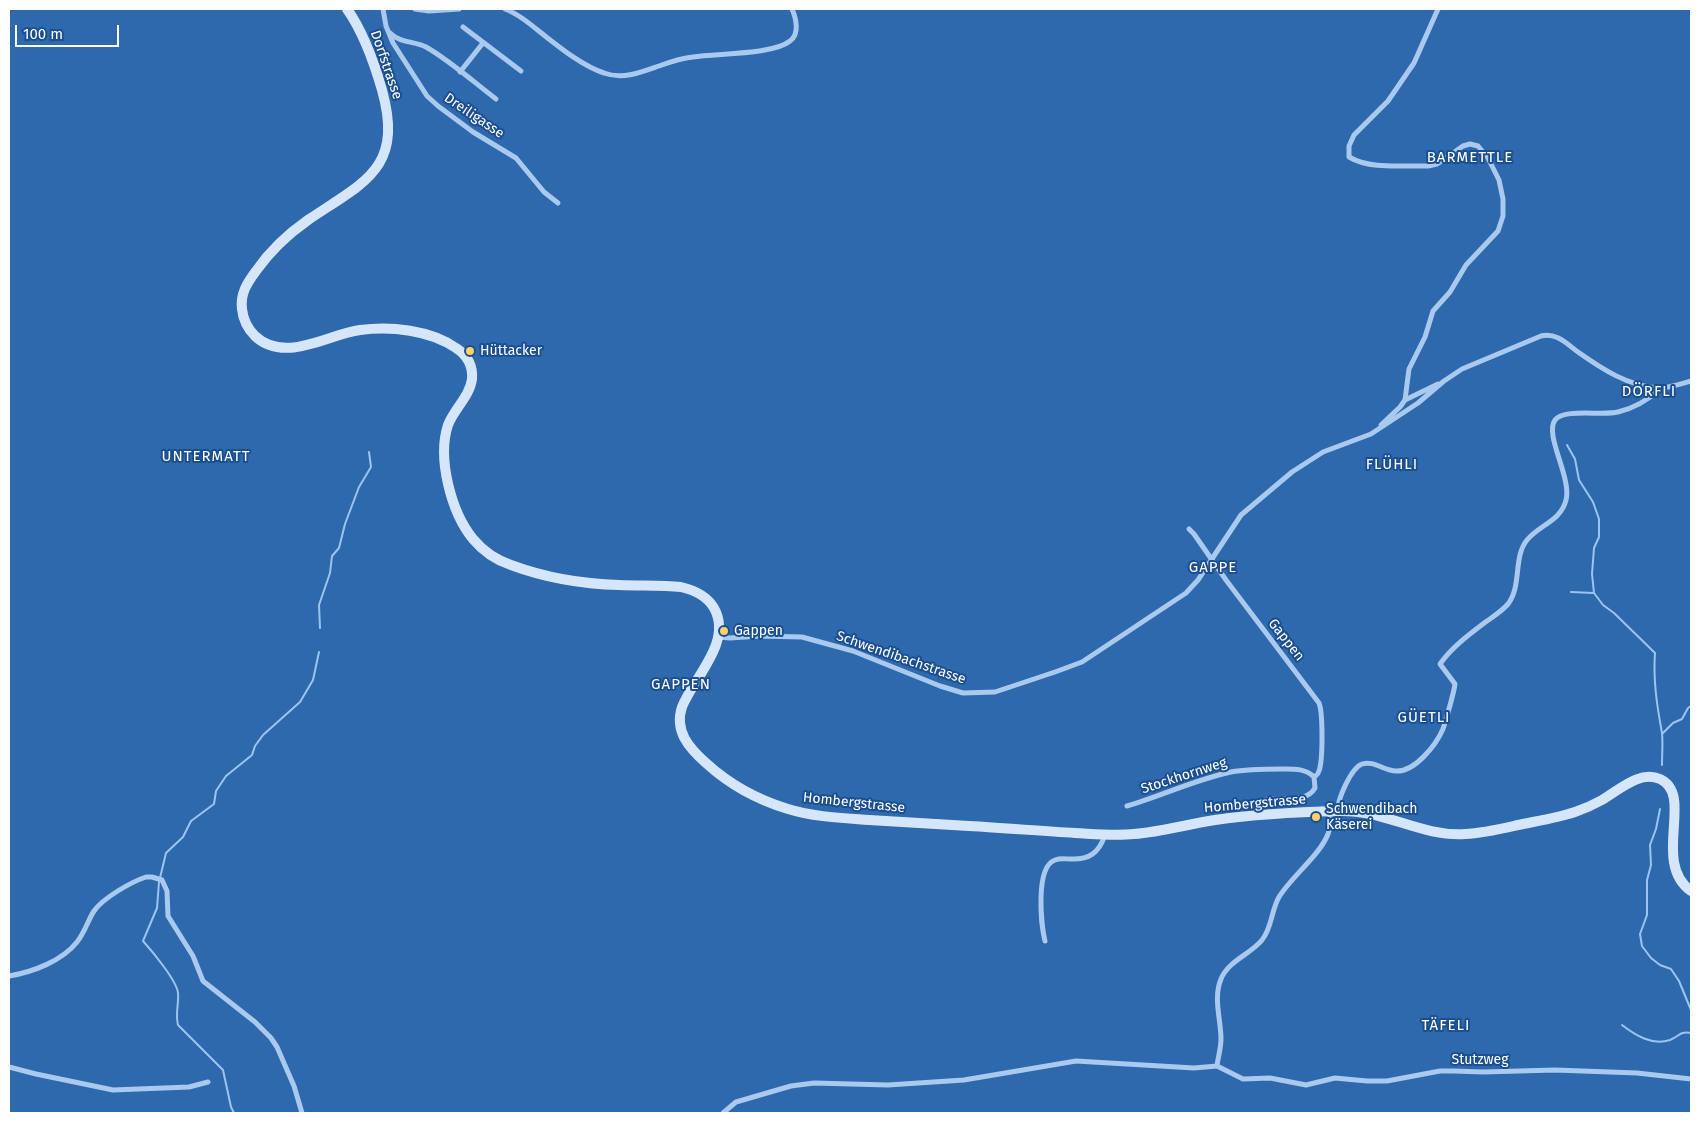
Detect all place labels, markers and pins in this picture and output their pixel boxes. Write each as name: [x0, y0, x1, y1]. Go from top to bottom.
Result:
place label: Hüttacker: [480, 343, 542, 359]
marker: Hüttacker: [464, 345, 476, 357]
place label: Gappen: [734, 623, 783, 639]
marker: Gappen: [718, 625, 730, 637]
place label: Schwendibach Käserei: [1326, 801, 1417, 834]
marker: Schwendibach Käserei: [1310, 811, 1322, 823]

